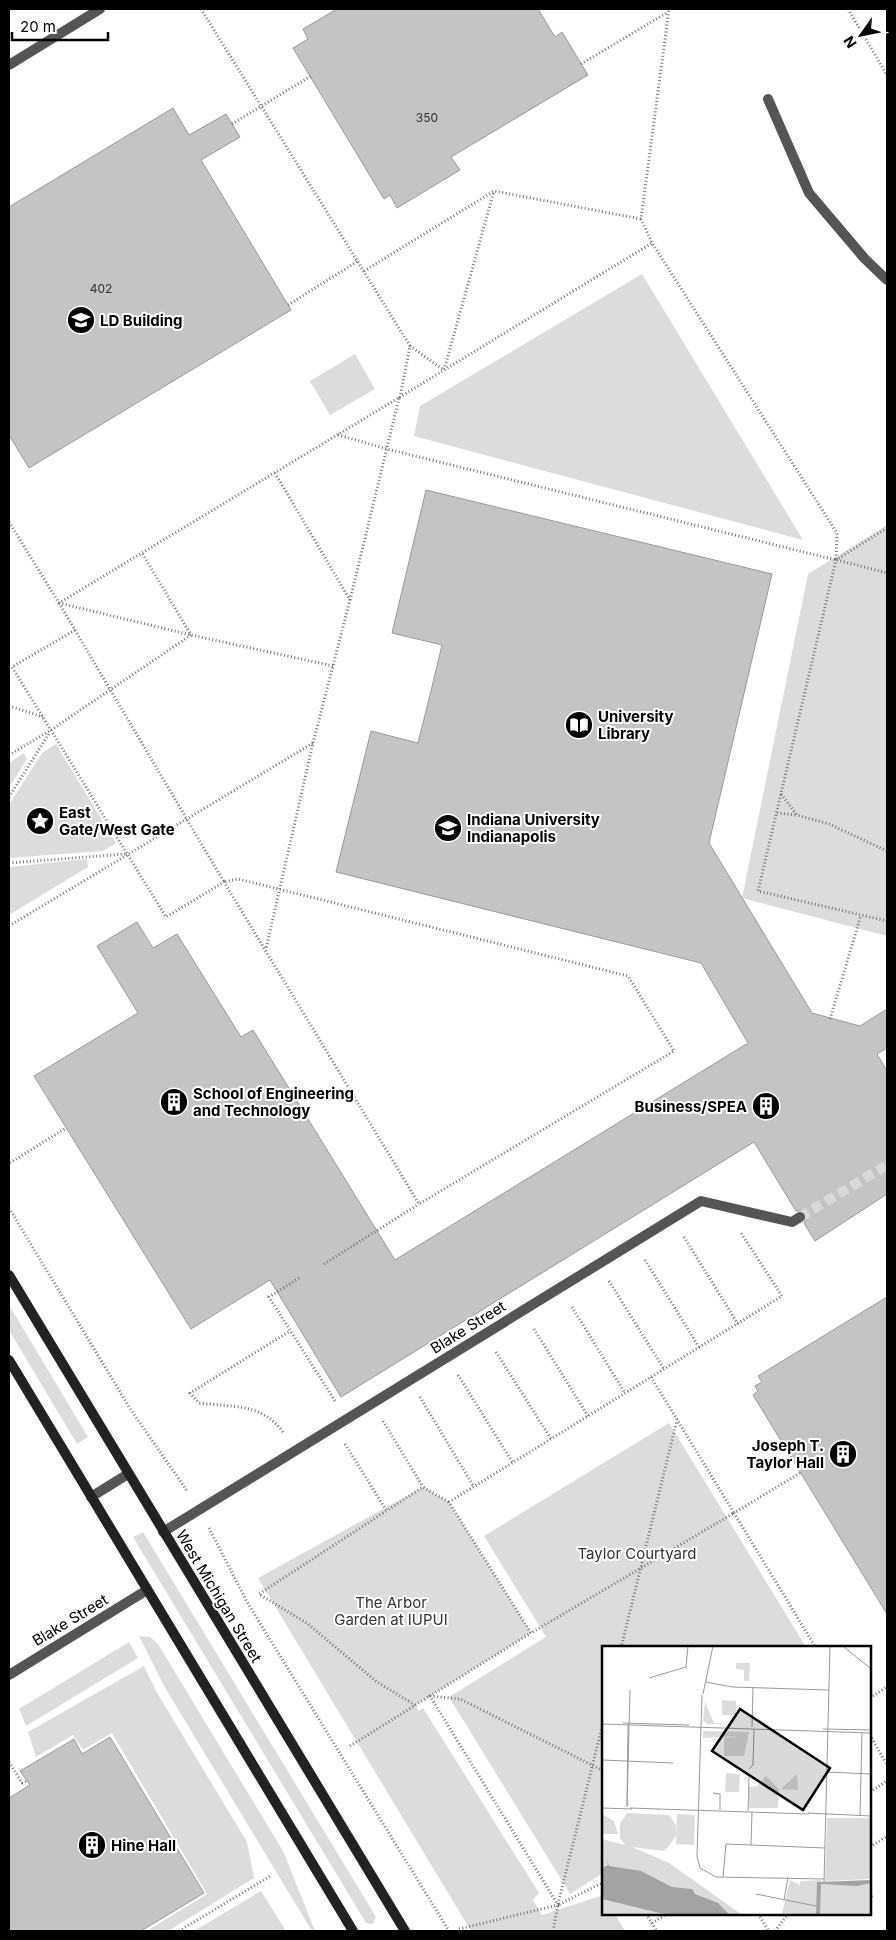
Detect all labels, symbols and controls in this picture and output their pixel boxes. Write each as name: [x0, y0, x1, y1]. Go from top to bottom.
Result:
scale bar: [12, 10, 109, 42]
north arrow: [836, 10, 886, 60]
text: 20 m: [20, 17, 56, 36]
text: N: [840, 33, 860, 51]
house number: 350: [416, 110, 438, 125]
house number: 402: [90, 281, 112, 296]
school or university icon: LD Building: [66, 305, 96, 335]
place label: LD Building: [100, 311, 183, 330]
place label: University Library: [598, 707, 673, 743]
library icon: University Library: [564, 710, 594, 740]
place label: East Gate/West Gate: [59, 803, 175, 839]
place icon: East Gate/West Gate: [25, 806, 55, 836]
place label: Indiana University Indianapolis: [467, 810, 600, 846]
school or university icon: Indiana University Indianapolis: [433, 813, 463, 843]
place label: School of Engineering and Technology: [193, 1084, 354, 1120]
building icon: School of Engineering and Technology: [159, 1087, 189, 1117]
building icon: Business/SPEA: [751, 1091, 781, 1121]
place label: Business/SPEA: [635, 1097, 747, 1116]
street label: Blake Street: [427, 1296, 509, 1358]
place label: Joseph T. Taylor Hall: [747, 1436, 824, 1472]
building icon: Joseph T. Taylor Hall: [828, 1439, 858, 1469]
street label: West Michigan Street: [172, 1526, 266, 1666]
park label: Taylor Courtyard: [577, 1544, 697, 1563]
street label: Blake Street: [29, 1590, 111, 1650]
park label: The Arbor Garden at IUPUI: [334, 1593, 448, 1629]
inset map: [602, 1646, 871, 1915]
building icon: Hine Hall: [77, 1830, 107, 1860]
place label: Hine Hall: [111, 1836, 176, 1855]

